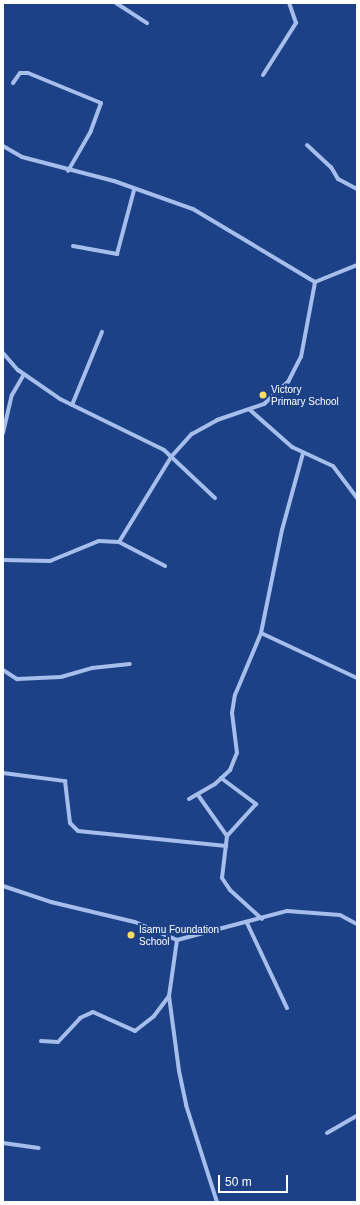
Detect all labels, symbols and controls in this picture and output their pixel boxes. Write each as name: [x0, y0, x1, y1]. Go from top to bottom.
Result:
place label: Victory Primary School: [271, 383, 339, 406]
marker: Victory Primary School: [258, 390, 268, 400]
place label: Isamu Foundation School: [139, 923, 219, 946]
marker: Isamu Foundation School: [126, 930, 136, 940]
scale bar: [220, 1167, 290, 1193]
text: 50 m: [225, 1175, 252, 1189]

